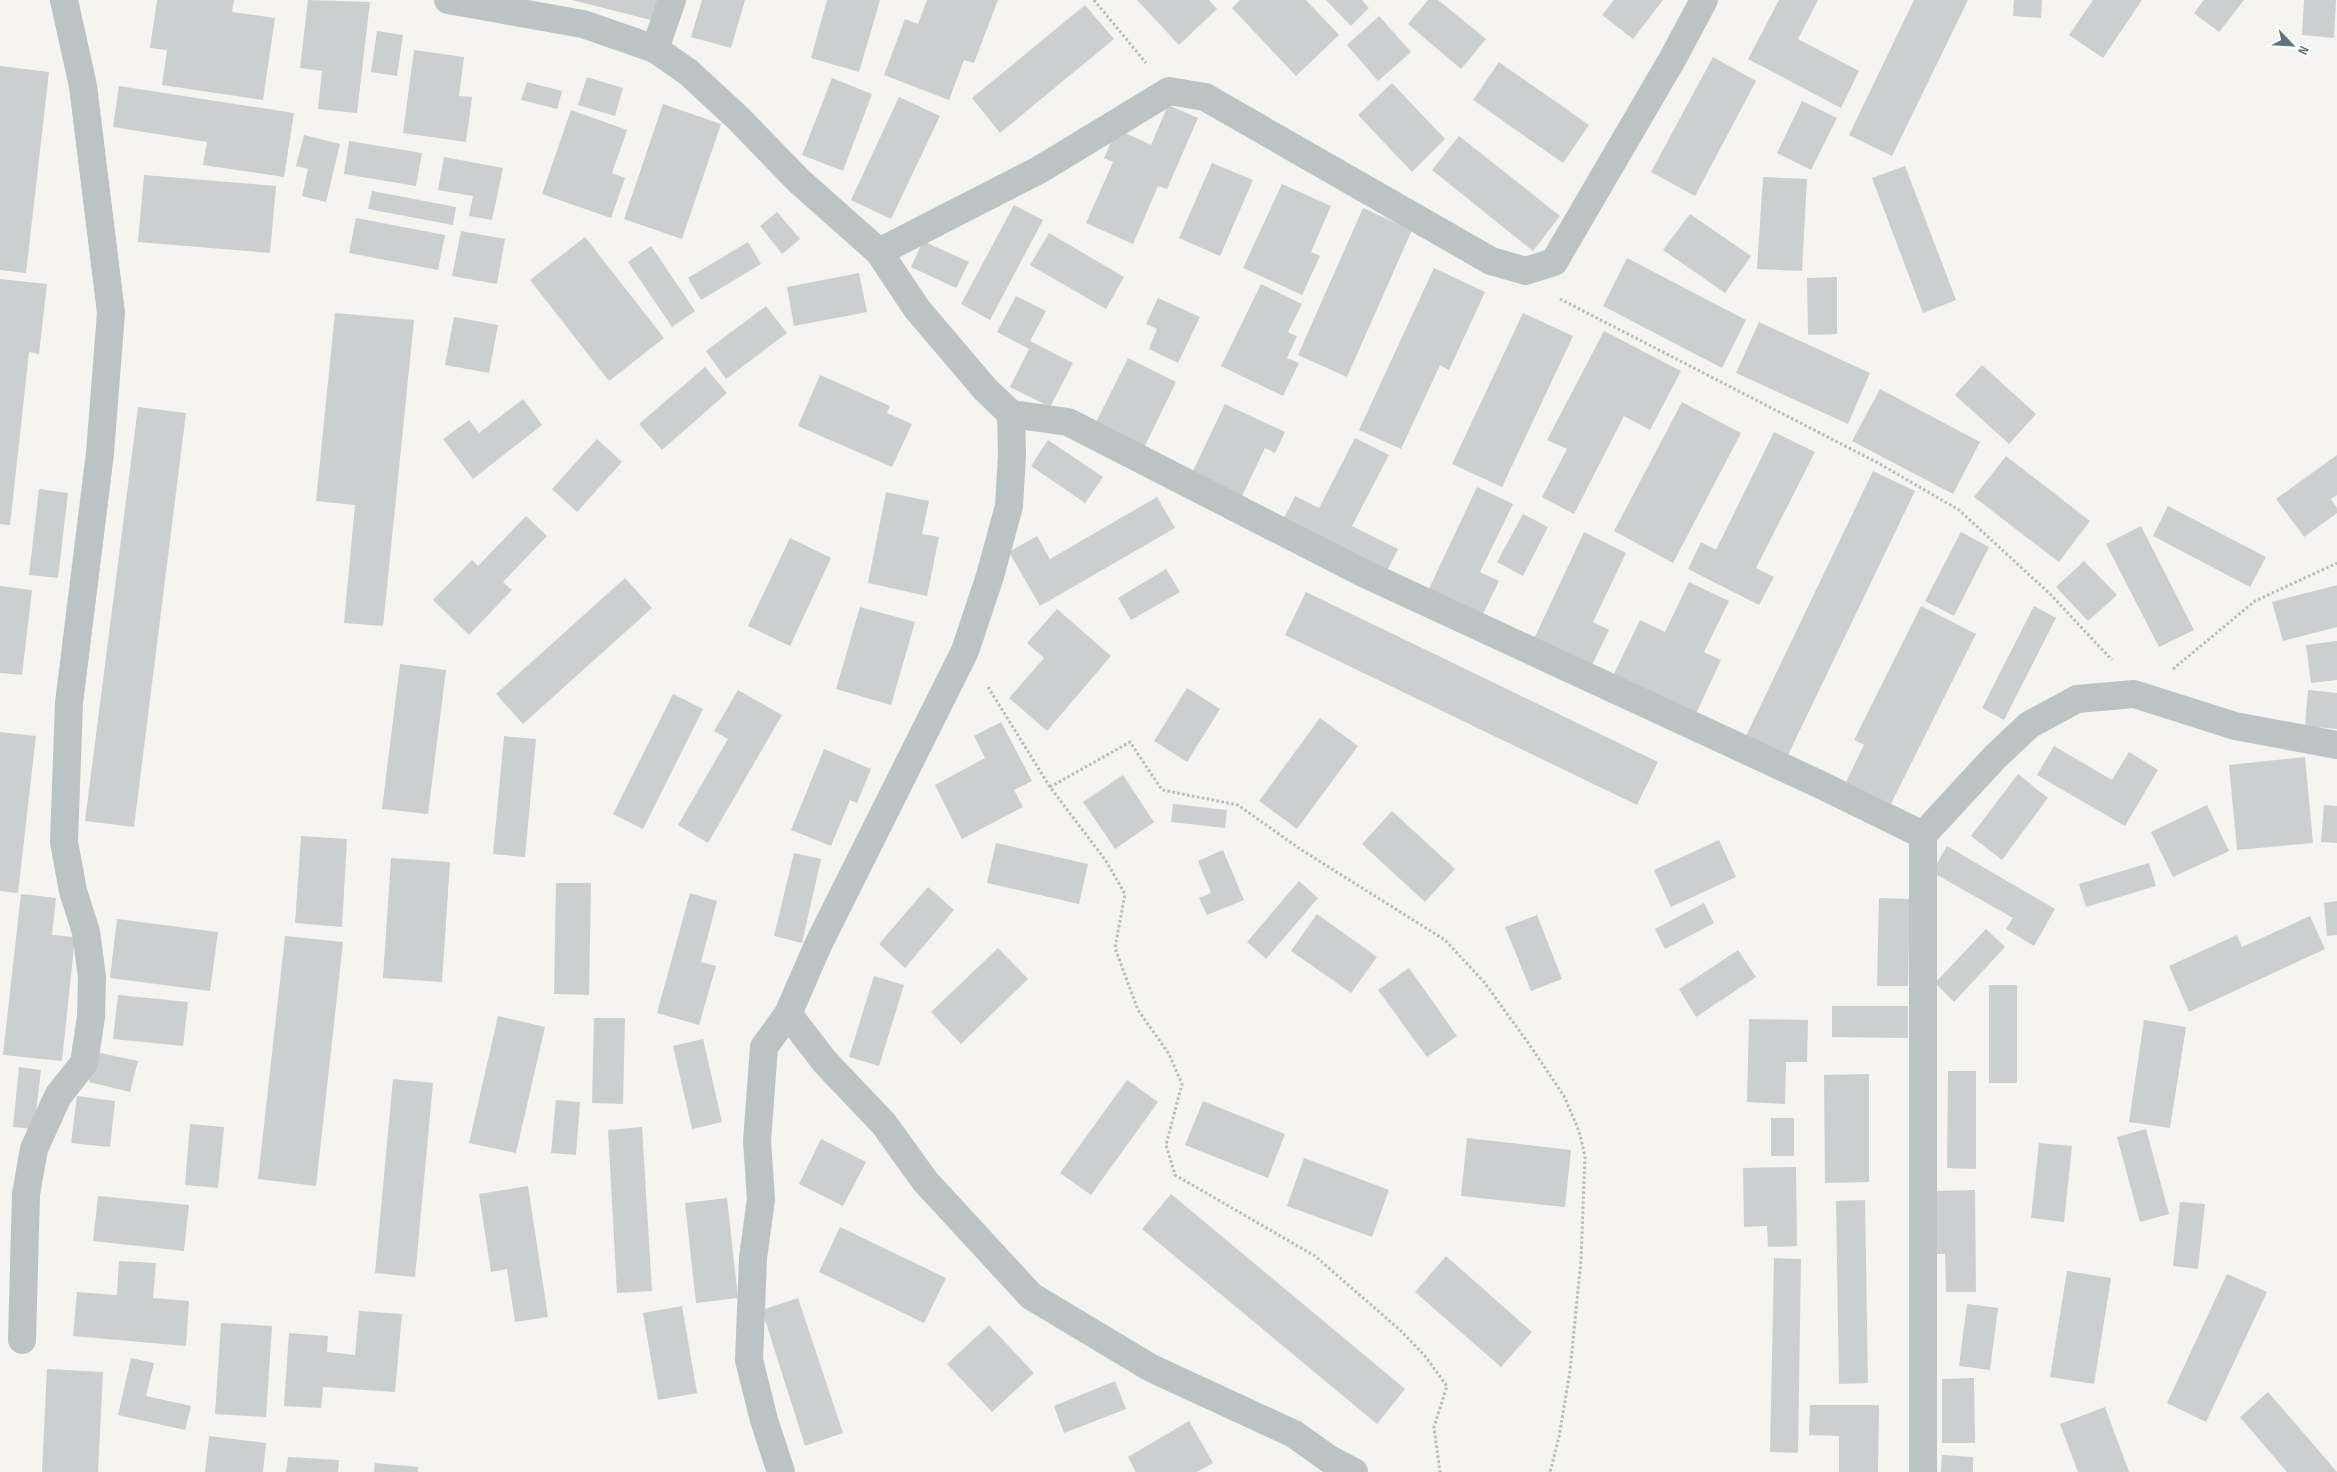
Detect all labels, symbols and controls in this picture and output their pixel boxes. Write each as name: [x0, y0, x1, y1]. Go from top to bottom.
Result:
north arrow: [2267, 20, 2317, 70]
text: N: [2294, 43, 2313, 57]

